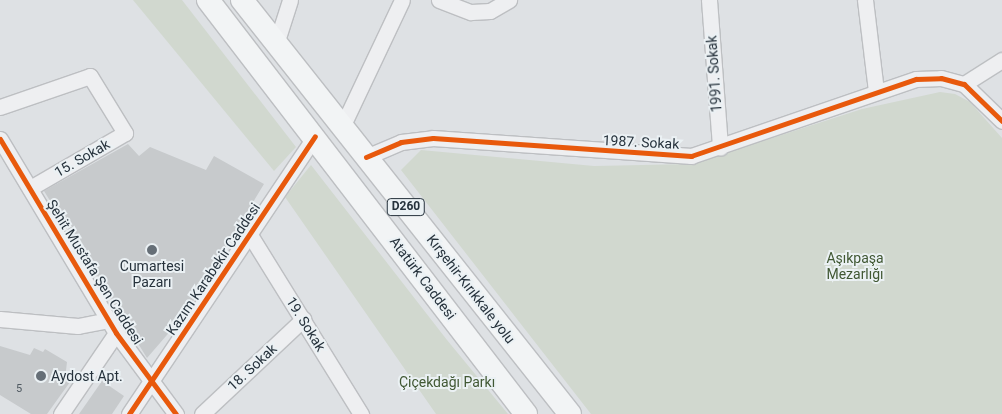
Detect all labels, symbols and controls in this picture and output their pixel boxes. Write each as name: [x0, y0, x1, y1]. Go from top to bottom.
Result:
street label: 1991. Sokak: [703, 35, 725, 113]
street label: 1987. Sokak: [602, 132, 680, 152]
street label: 15. Sokak: [51, 135, 113, 181]
street label: Şehit Mustafa Şen Caddesi: [43, 196, 147, 348]
road number: D260: [386, 198, 426, 216]
street label: Kazım Karabekir Caddesi: [163, 200, 263, 338]
street label: Kırşehir-Kırıkkale yolu: [423, 231, 519, 347]
street label: Atatürk Caddesi: [386, 233, 460, 323]
marker: Cumartesi Pazarı: [146, 244, 158, 256]
park label: Aşıkpaşa Mezarlığı: [826, 250, 884, 282]
place label: Cumartesi Pazarı: [120, 258, 184, 290]
street label: 19. Sokak: [283, 294, 329, 354]
street label: 18. Sokak: [224, 340, 280, 394]
place label: Aydost Apt.: [51, 368, 123, 384]
marker: Aydost Apt.: [35, 370, 47, 382]
park label: Çiçekdağı Parkı: [399, 374, 495, 390]
house number: 5: [16, 382, 22, 396]

